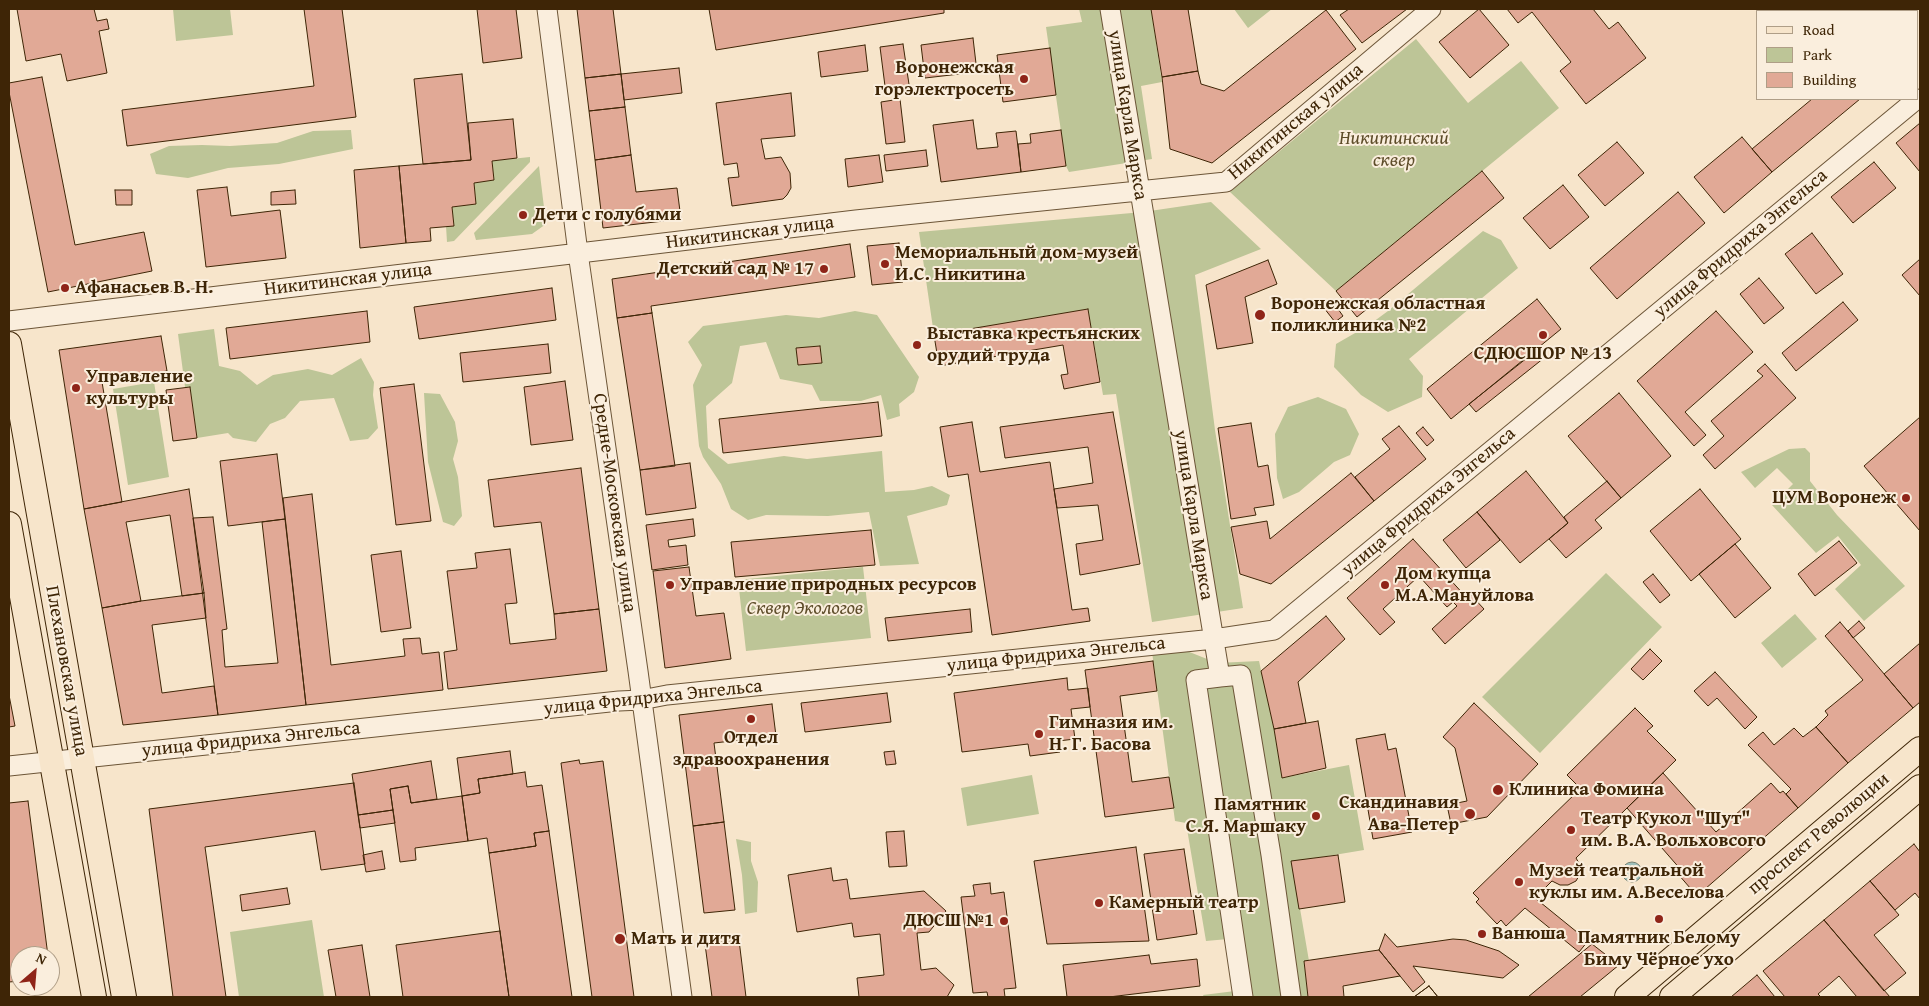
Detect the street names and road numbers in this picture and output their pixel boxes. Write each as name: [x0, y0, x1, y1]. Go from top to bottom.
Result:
street label: улица Карла Маркса: [1102, 28, 1152, 202]
street label: Никитинская улица: [1224, 59, 1368, 185]
street label: улица Фридриха Энгельса: [1649, 165, 1833, 323]
street label: Никитинская улица: [665, 211, 835, 255]
street label: Никитинская улица: [263, 258, 433, 302]
street label: Средне-Московская улица: [587, 392, 641, 614]
street label: улица Фридриха Энгельса: [1337, 423, 1521, 581]
street label: улица Карла Маркса: [1168, 428, 1218, 602]
street label: Плехановская улица: [40, 584, 92, 758]
street label: улица Фридриха Энгельса: [945, 632, 1167, 678]
street label: улица Фридриха Энгельса: [542, 675, 764, 721]
street label: улица Фридриха Энгельса: [140, 717, 362, 763]
street label: проспект Революции: [1744, 768, 1894, 900]

